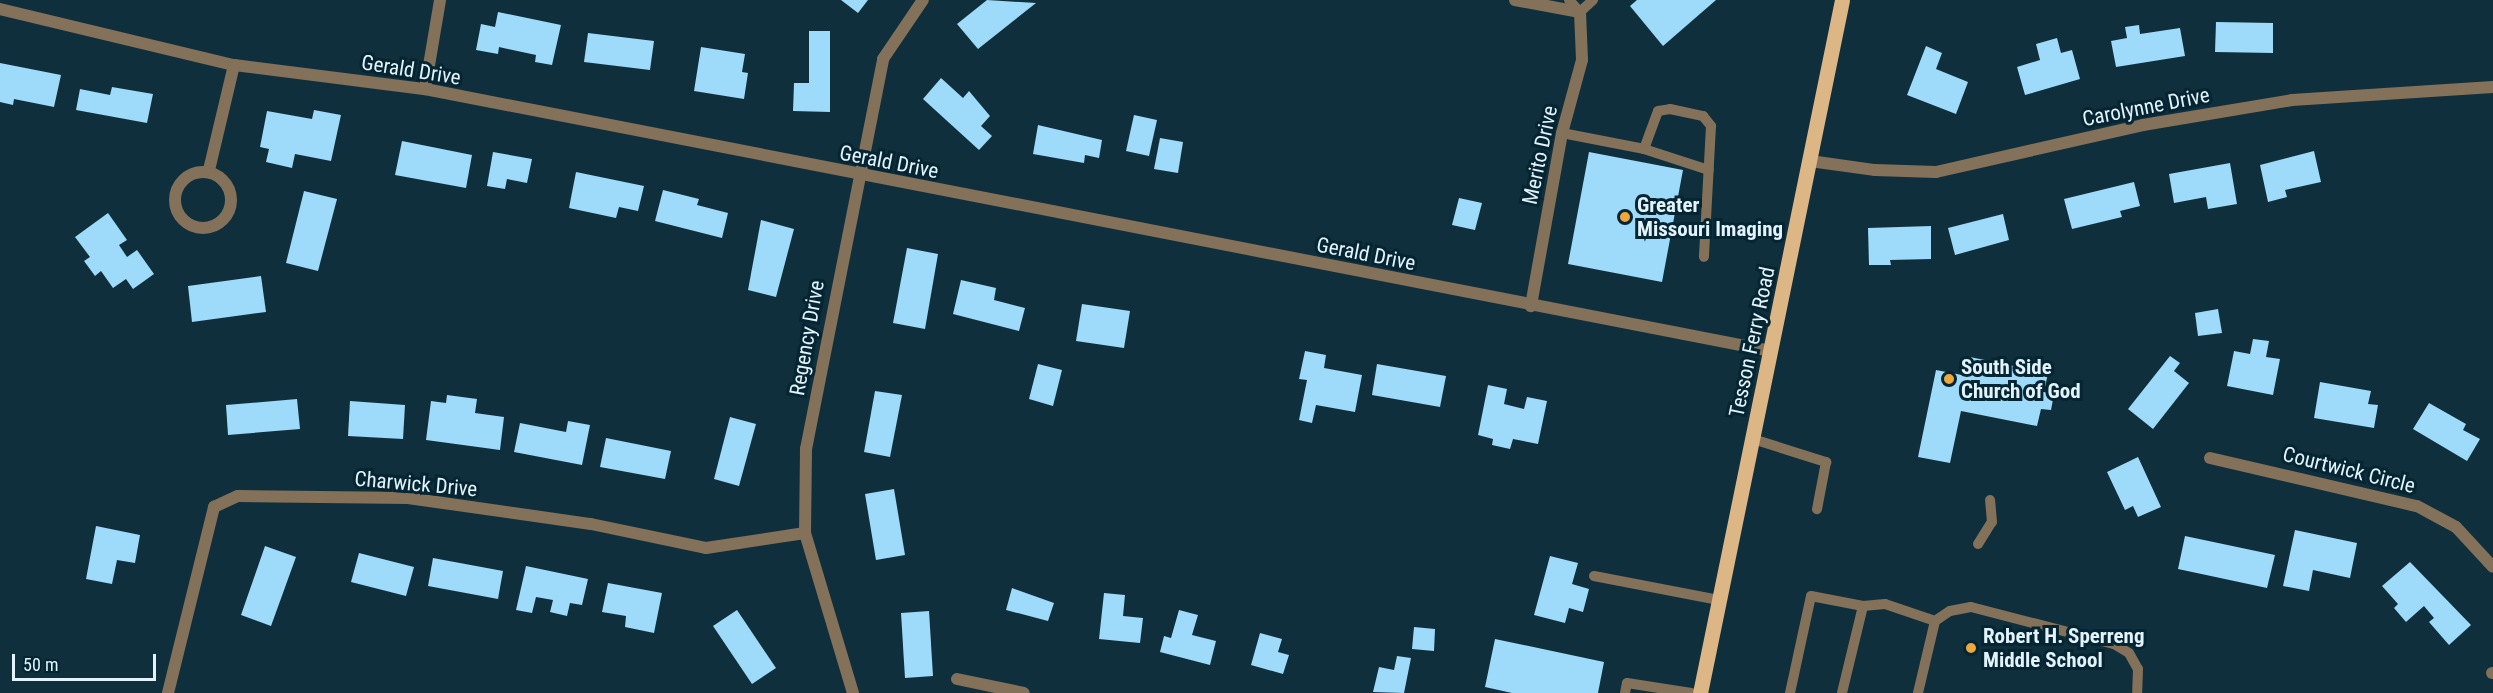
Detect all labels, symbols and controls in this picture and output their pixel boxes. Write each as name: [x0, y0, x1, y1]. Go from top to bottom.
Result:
street label: Gerald Drive: [360, 50, 462, 90]
street label: Carolynne Drive: [2080, 82, 2212, 132]
street label: Merito Drive: [1517, 103, 1563, 207]
street label: Gerald Drive: [837, 140, 941, 184]
place label: Greater Missouri Imaging: [1637, 192, 1783, 242]
marker: Greater Missouri Imaging: [1618, 210, 1632, 224]
street label: Gerald Drive: [1314, 232, 1418, 276]
street label: Tesson Ferry Road: [1724, 265, 1780, 419]
street label: Regency Drive: [784, 278, 830, 398]
place label: South Side Church of God: [1961, 354, 2081, 404]
marker: South Side Church of God: [1942, 372, 1956, 386]
street label: Courtwick Circle: [2280, 441, 2418, 499]
street label: Charwick Drive: [354, 466, 478, 502]
place label: Robert H. Sperreng Middle School: [1983, 623, 2145, 673]
marker: Robert H. Sperreng Middle School: [1964, 641, 1978, 655]
scale bar: [15, 642, 159, 680]
text: 50 m: [23, 654, 58, 675]

